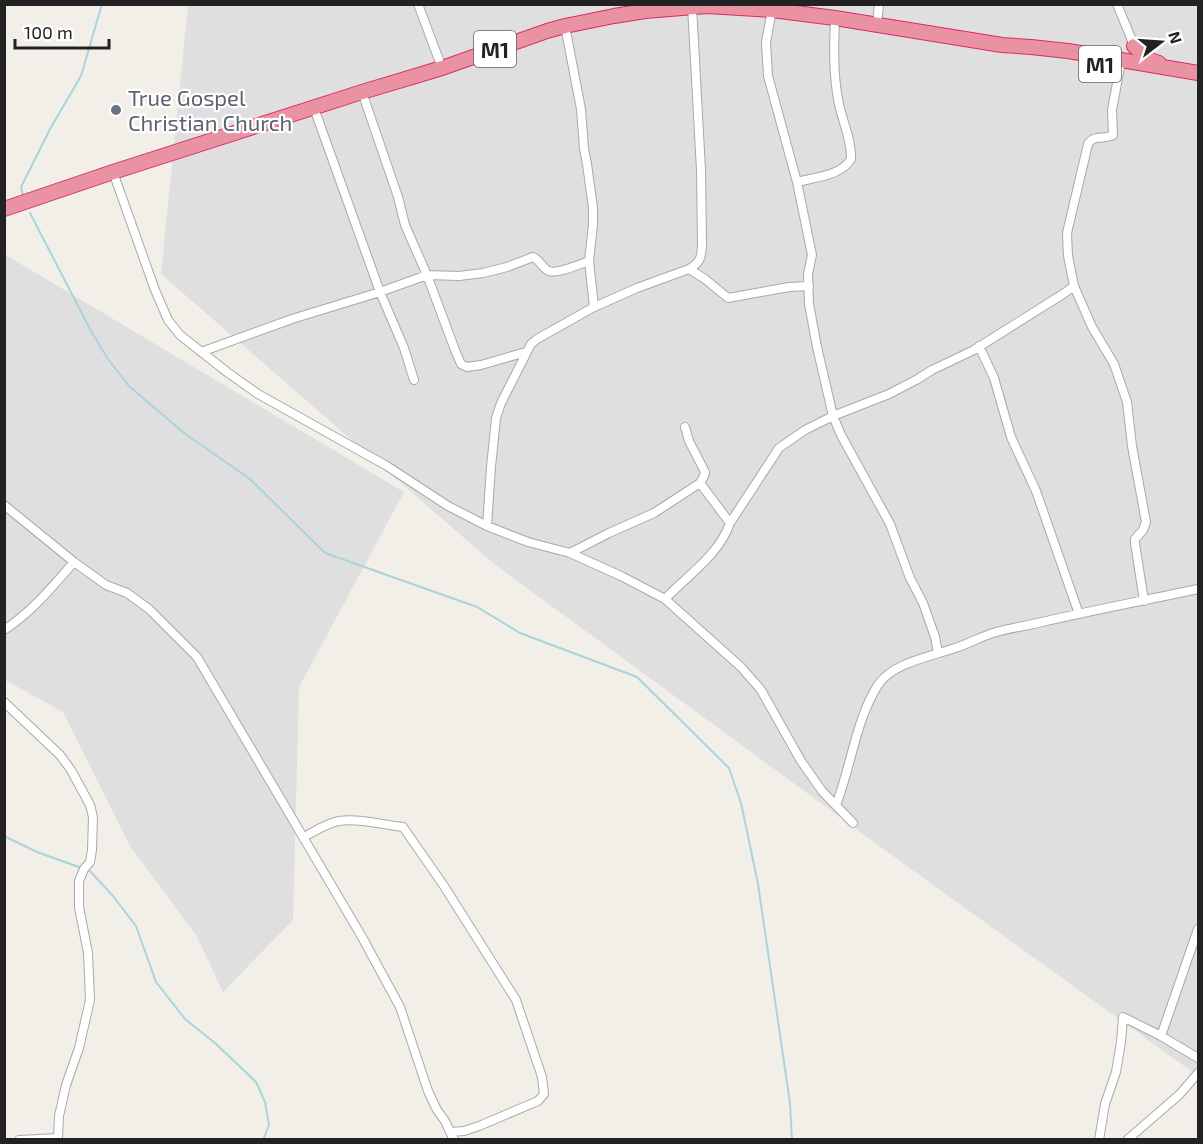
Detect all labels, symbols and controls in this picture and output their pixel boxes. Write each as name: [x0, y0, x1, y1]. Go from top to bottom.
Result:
scale bar: [15, 12, 110, 50]
north arrow: [1131, 12, 1191, 72]
text: 100 m: [24, 21, 73, 43]
text: N: [1165, 29, 1187, 46]
road number: M1: [474, 31, 516, 67]
road number: M1: [1079, 46, 1121, 82]
place label: True Gospel Christian Church: [128, 84, 292, 135]
marker: True Gospel Christian Church: [109, 103, 123, 117]

